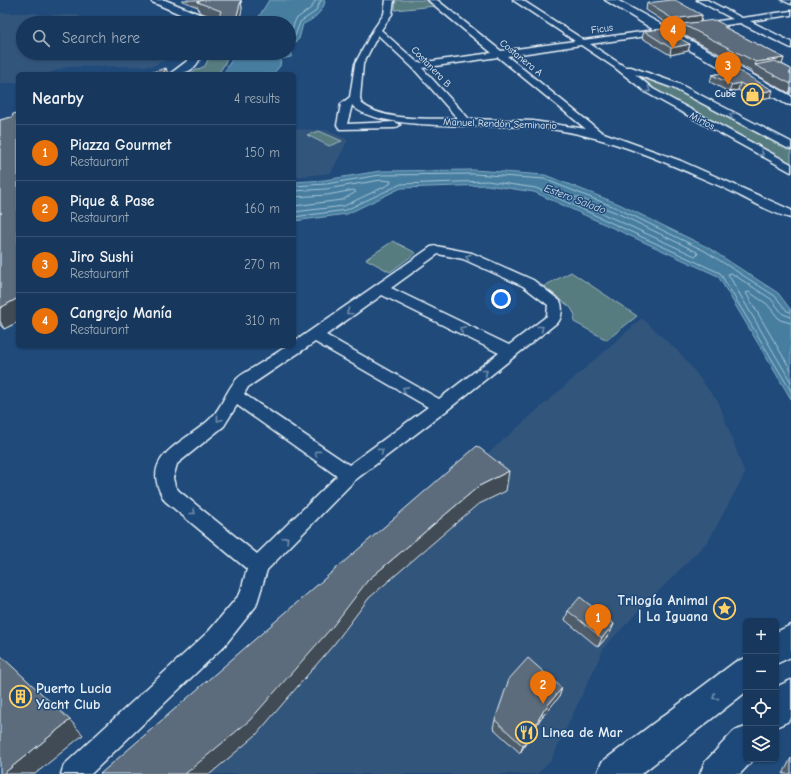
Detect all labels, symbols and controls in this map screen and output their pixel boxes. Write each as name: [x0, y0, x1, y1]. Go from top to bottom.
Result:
one-way arrow: [768, 12, 774, 21]
search box: [16, 16, 296, 60]
pin: 4: [660, 16, 686, 49]
street label: Ficus: [590, 22, 614, 36]
icon: search: [30, 27, 52, 49]
text: Search here: [62, 29, 140, 47]
street label: Costanera A: [497, 37, 545, 79]
street label: Costanera B: [409, 44, 453, 90]
pin: 3: [715, 52, 741, 85]
shop icon: Cube: [739, 81, 765, 107]
one-way arrow: [643, 85, 650, 92]
place label: Cube: [715, 88, 736, 100]
text: Nearby: [32, 89, 83, 108]
text: 4 results: [234, 91, 280, 106]
street label: Mirtos: [687, 109, 717, 133]
one-way arrow: [729, 112, 736, 120]
street label: Manuel Rendón Seminario: [443, 116, 557, 132]
text: Piazza Gourmet: [70, 136, 172, 154]
text: 1: [42, 145, 48, 160]
text: 150 m: [245, 145, 280, 160]
one-way arrow: [757, 148, 764, 156]
text: Restaurant: [70, 154, 129, 169]
water label: Estero Salado: [542, 181, 608, 217]
text: Pique & Pase: [70, 192, 154, 210]
text: 2: [42, 201, 48, 216]
text: 160 m: [245, 201, 280, 216]
text: Restaurant: [70, 210, 129, 225]
text: Jiro Sushi: [70, 248, 134, 266]
one-way arrow: [465, 254, 472, 262]
text: 3: [42, 257, 48, 272]
text: 270 m: [244, 257, 280, 272]
text: Restaurant: [70, 266, 129, 281]
your location: [491, 289, 511, 309]
text: Cangrejo Manía: [70, 304, 172, 322]
one-way arrow: [346, 307, 353, 315]
text: 4: [42, 313, 48, 328]
text: 310 m: [245, 313, 280, 328]
text: Restaurant: [70, 322, 129, 337]
one-way arrow: [459, 326, 467, 334]
one-way arrow: [537, 326, 544, 333]
one-way arrow: [480, 370, 487, 377]
one-way arrow: [402, 386, 410, 393]
one-way arrow: [217, 415, 224, 422]
one-way arrow: [377, 449, 384, 456]
one-way arrow: [315, 451, 322, 458]
one-way arrow: [188, 508, 196, 515]
one-way arrow: [281, 536, 289, 544]
place label: Trilogía Animal | La Iguana: [618, 592, 708, 625]
place icon: Trilogía Animal | La Iguana: [711, 595, 737, 621]
pin: 1: [585, 604, 611, 637]
map controls: [743, 618, 779, 762]
button: +: [743, 618, 779, 654]
button: −: [743, 654, 779, 690]
pin: 2: [530, 671, 556, 704]
place label: Puerto Lucia Yacht Club: [36, 680, 112, 713]
building icon: Puerto Lucia Yacht Club: [8, 683, 34, 709]
button: locate: [743, 690, 779, 726]
one-way arrow: [712, 692, 719, 700]
restaurant icon: Linea de Mar: [514, 719, 540, 745]
place label: Linea de Mar: [542, 724, 623, 741]
button: layers: [743, 726, 779, 762]

